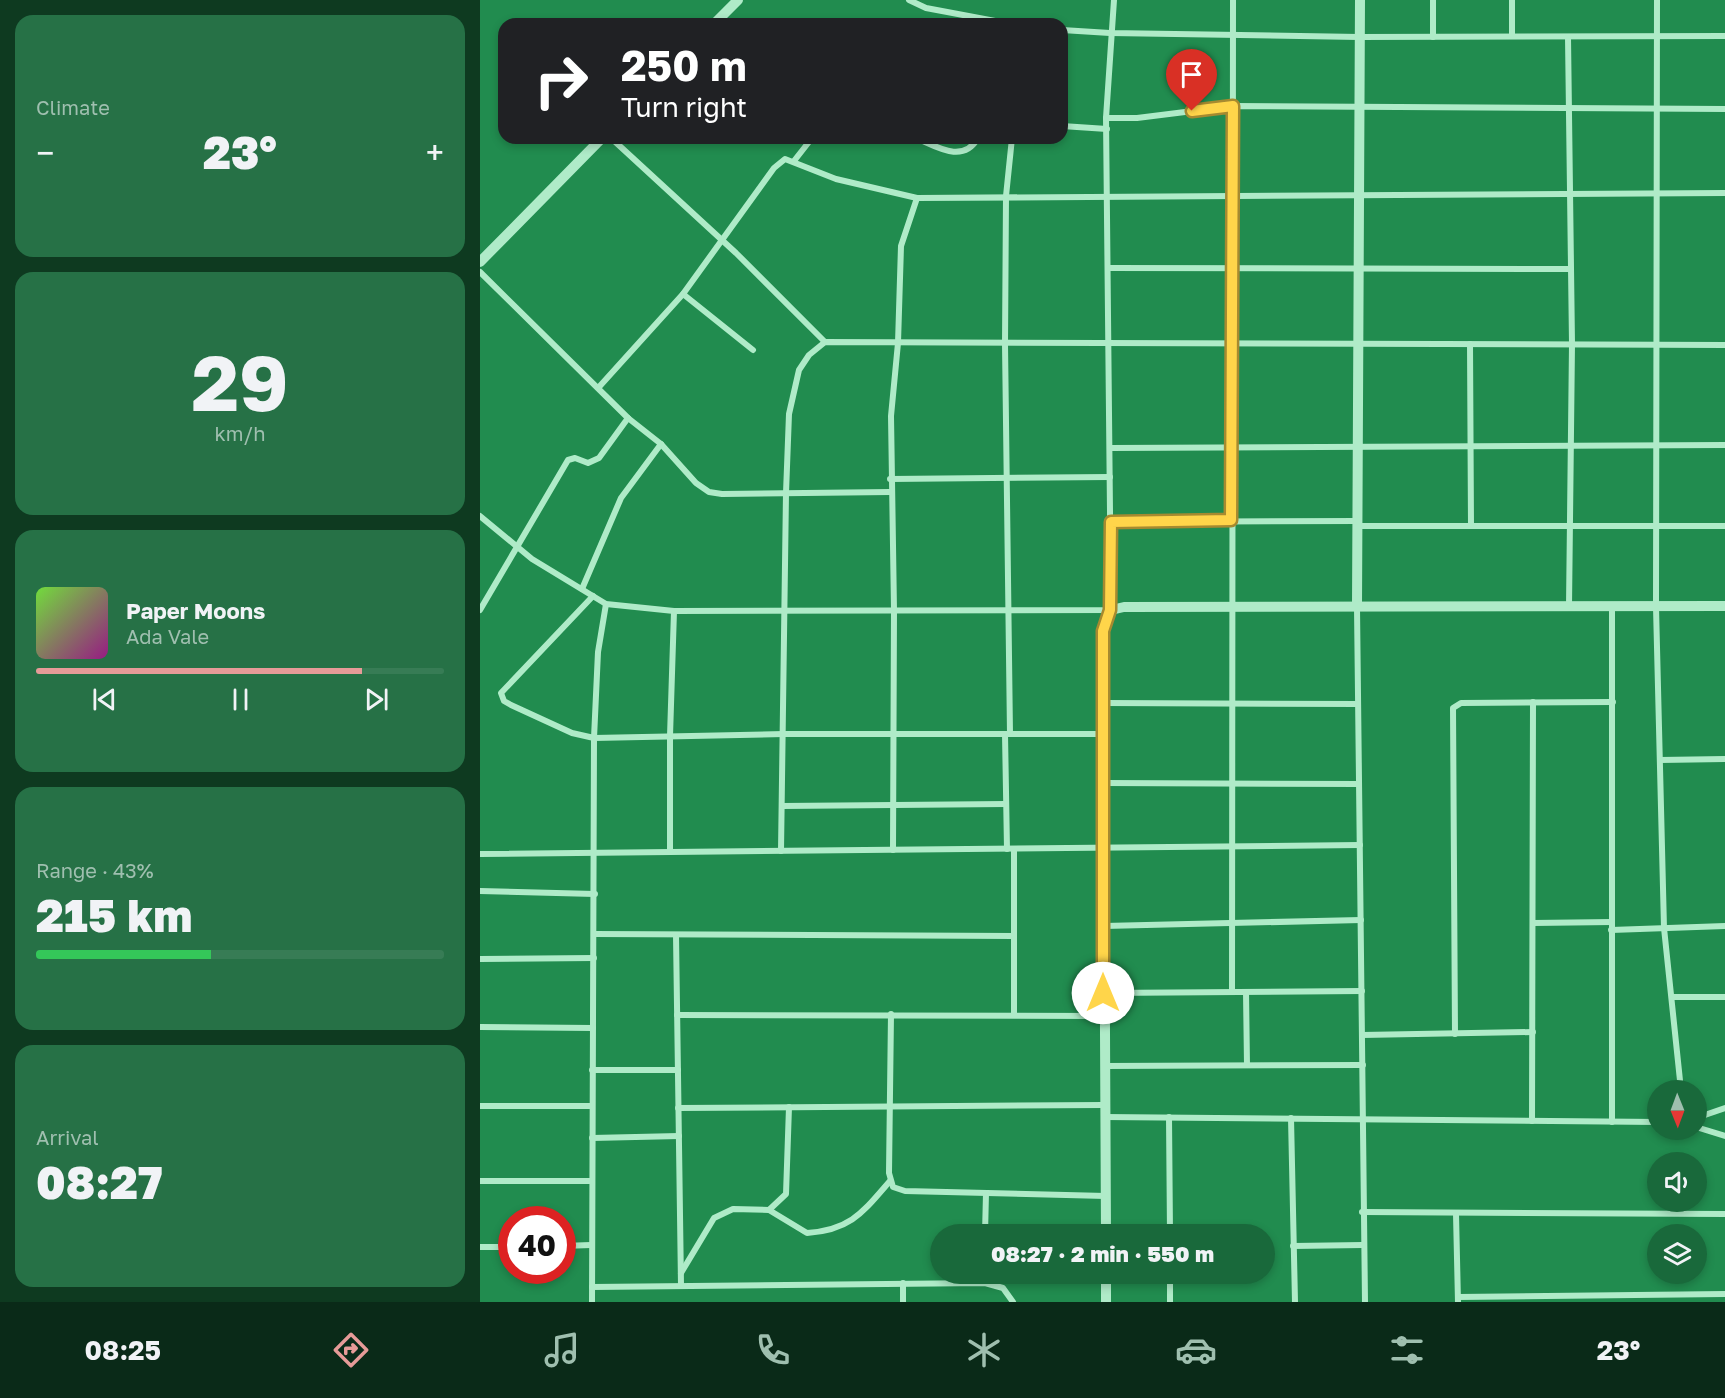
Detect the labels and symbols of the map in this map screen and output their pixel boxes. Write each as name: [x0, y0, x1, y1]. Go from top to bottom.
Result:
pin: [1166, 49, 1217, 111]
position arrow: [1071, 961, 1135, 1025]
north arrow: [1647, 1080, 1707, 1140]
speed limit sign: 40: [498, 1206, 576, 1284]

